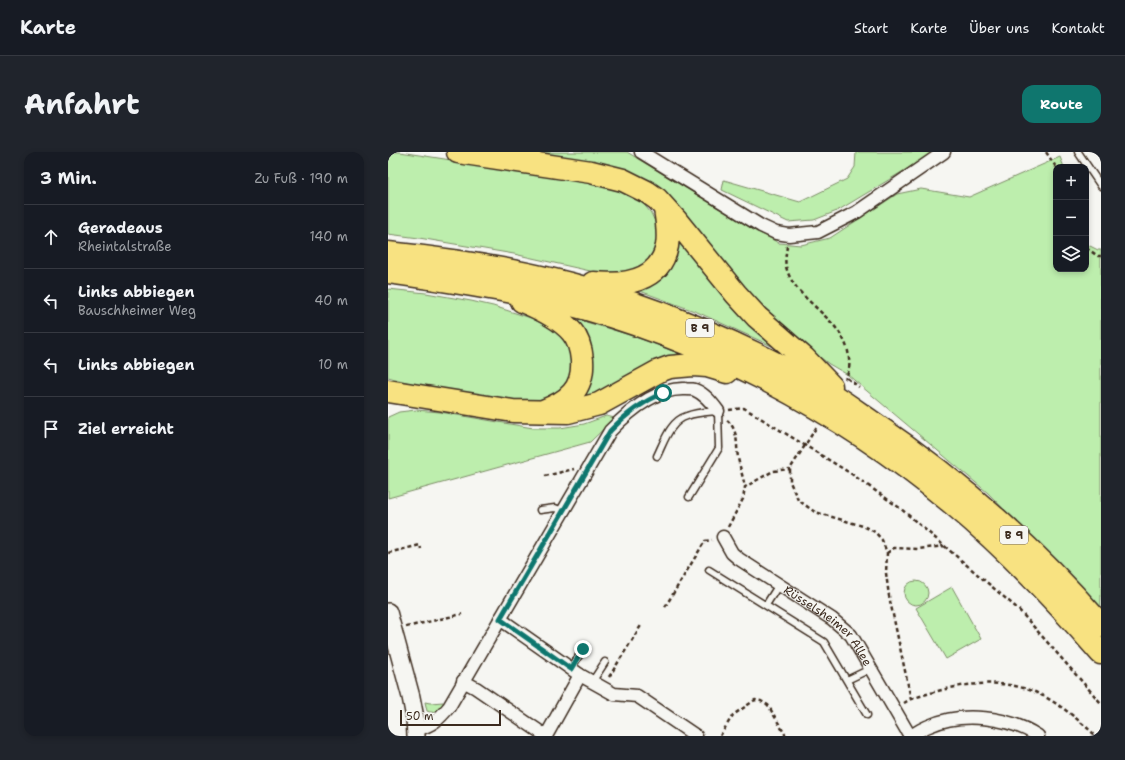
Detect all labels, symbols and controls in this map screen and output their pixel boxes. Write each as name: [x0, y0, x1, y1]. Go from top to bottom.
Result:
text: Karte: [20, 15, 76, 40]
text: Start: [854, 19, 888, 37]
text: Karte: [910, 19, 947, 37]
text: Über uns: [969, 19, 1029, 37]
text: Kontakt: [1051, 19, 1105, 37]
text: Anfahrt: [24, 85, 140, 123]
button: Route: [1022, 85, 1101, 123]
map controls: [1053, 164, 1089, 272]
button: +: [1053, 164, 1089, 200]
text: 3 Min.: [40, 167, 97, 189]
text: Zu Fuß · 190 m: [254, 170, 348, 187]
button: −: [1053, 200, 1089, 236]
text: Geradeaus: [78, 218, 163, 238]
icon: ahead: [40, 226, 62, 248]
text: 140 m: [309, 228, 348, 245]
button: layers: [1053, 236, 1089, 272]
text: Rheintalstraße: [78, 238, 172, 255]
text: Links abbiegen: [78, 282, 194, 302]
icon: left: [40, 290, 62, 312]
text: 40 m: [314, 292, 348, 309]
text: Bauschheimer Weg: [78, 302, 196, 319]
road number: B 9: [686, 319, 714, 337]
icon: left: [40, 354, 62, 376]
text: Links abbiegen: [78, 355, 194, 375]
text: 10 m: [318, 356, 348, 373]
route start: [654, 384, 672, 402]
icon: arrive: [40, 418, 62, 440]
text: Ziel erreicht: [78, 419, 174, 439]
road number: B 9: [1000, 526, 1028, 544]
street label: Rüsselsheimer Allee: [781, 582, 876, 669]
route end: [574, 640, 592, 658]
scale bar: [400, 708, 501, 727]
text: 50 m: [406, 709, 434, 724]

